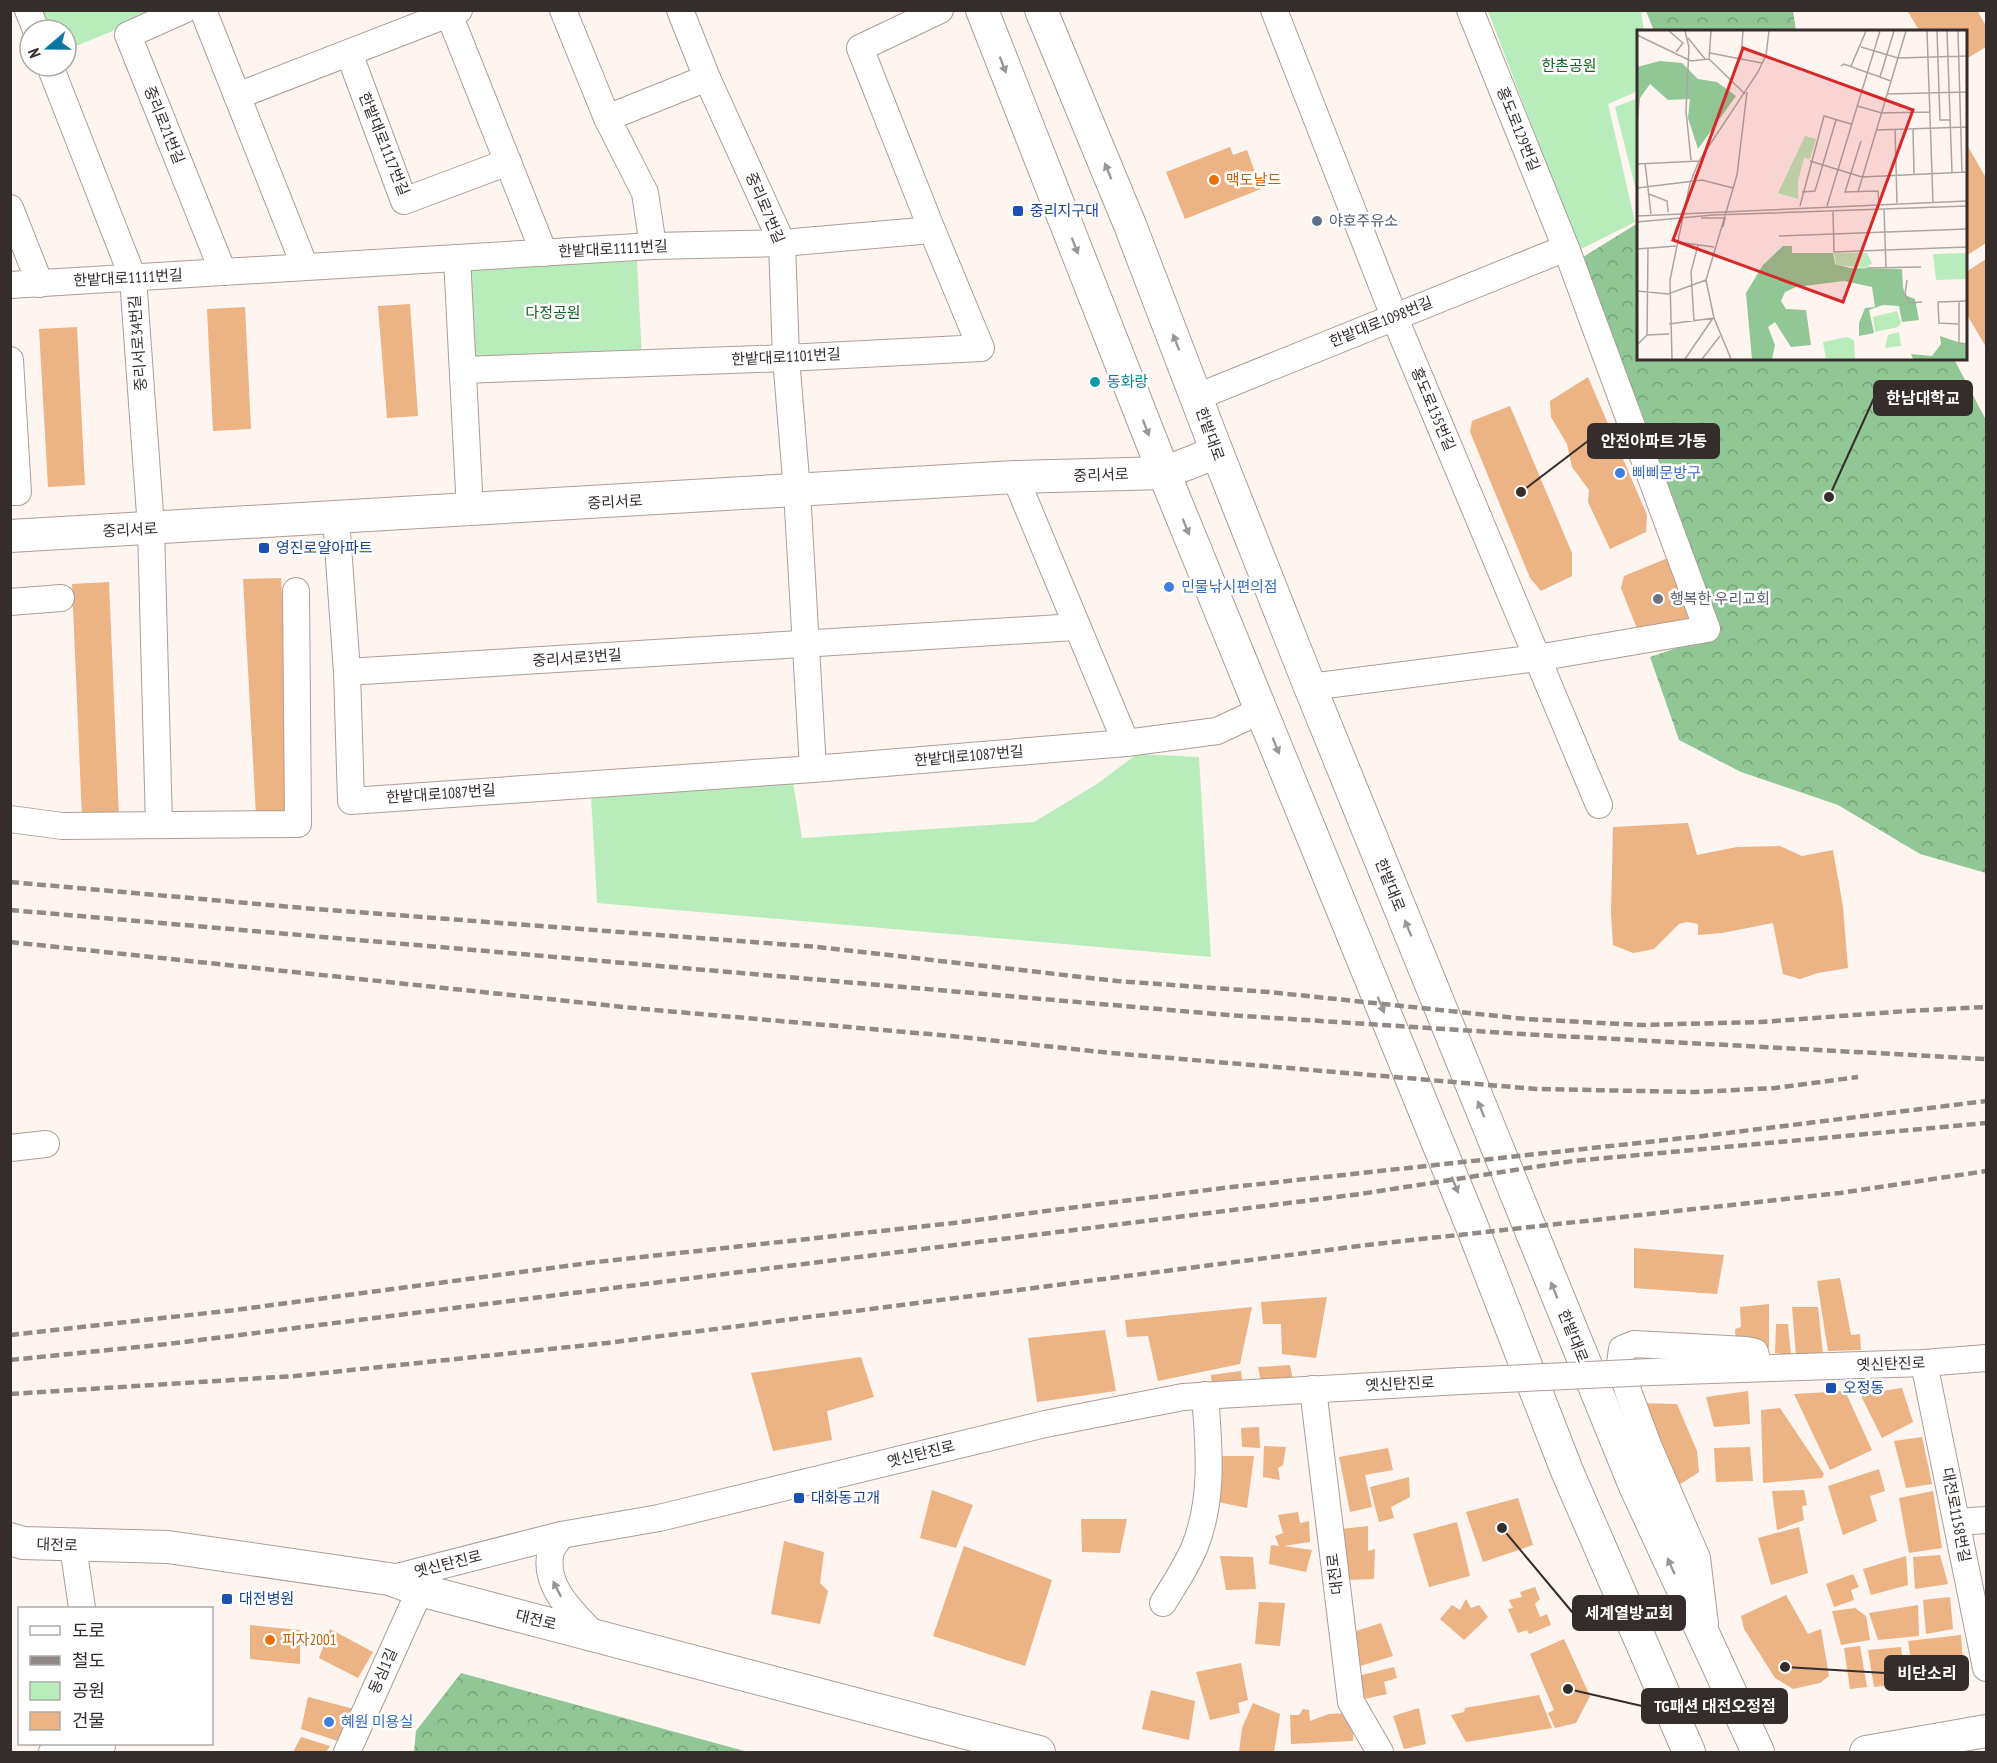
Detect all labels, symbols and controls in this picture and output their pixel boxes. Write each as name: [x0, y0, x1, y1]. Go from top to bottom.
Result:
north arrow: [18, 18, 78, 78]
inset map: [1637, 30, 1967, 360]
text: N: [23, 46, 45, 61]
one-way arrow: [999, 56, 1008, 74]
park label: 한촌공원: [1541, 56, 1597, 75]
street label: 중리로21번길: [140, 83, 189, 167]
street label: 홍도로129번길: [1493, 84, 1544, 174]
street label: 한밭대로1117번길: [355, 89, 414, 198]
one-way arrow: [1103, 161, 1113, 179]
street label: 중리로7번길: [742, 169, 789, 246]
place label: 맥도날드: [1226, 170, 1281, 189]
marker: 맥도날드: [1207, 173, 1221, 187]
place label: 중리지구대: [1030, 201, 1099, 220]
marker: 중리지구대: [1011, 204, 1025, 218]
place label: 야호주유소: [1329, 211, 1398, 230]
marker: 야호주유소: [1310, 214, 1324, 228]
street label: 한밭대로1111번길: [558, 236, 668, 261]
one-way arrow: [1070, 238, 1080, 256]
street label: 한밭대로1111번길: [73, 265, 183, 290]
street label: 한밭대로1098번길: [1326, 292, 1435, 351]
street label: 중리서로34번길: [125, 294, 150, 392]
park label: 다정공원: [525, 303, 581, 322]
one-way arrow: [1170, 333, 1180, 351]
street label: 한밭대로1101번길: [731, 344, 841, 369]
street label: 홍도로135번길: [1407, 364, 1460, 454]
place label: 동화랑: [1107, 372, 1149, 391]
marker: 동화랑: [1088, 375, 1102, 389]
callout: 한남대학교: [1874, 381, 1972, 415]
text: 한남대학교: [1886, 388, 1960, 408]
street label: 한밭대로: [1192, 405, 1229, 463]
one-way arrow: [1142, 419, 1151, 437]
callout: 안전아파트 가동: [1588, 424, 1719, 458]
text: 안전아파트 가동: [1601, 431, 1707, 451]
place label: 삐삐문방구: [1632, 463, 1701, 482]
street label: 중리서로: [1073, 464, 1129, 485]
marker: 삐삐문방구: [1613, 466, 1627, 480]
street label: 중리서로: [587, 491, 643, 512]
one-way arrow: [1182, 518, 1191, 536]
street label: 중리서로: [102, 519, 158, 540]
place label: 영진로얄아파트: [276, 538, 373, 557]
marker: 영진로얄아파트: [257, 541, 271, 555]
place label: 민물낚시편의점: [1181, 577, 1278, 596]
marker: 민물낚시편의점: [1162, 580, 1176, 594]
place label: 행복한 우리교회: [1670, 589, 1770, 608]
marker: 행복한 우리교회: [1651, 592, 1665, 606]
street label: 중리서로3번길: [532, 645, 622, 670]
one-way arrow: [1272, 737, 1282, 755]
street label: 한밭대로1087번길: [913, 741, 1024, 770]
street label: 한밭대로1087번길: [386, 780, 496, 807]
street label: 한밭대로: [1371, 856, 1410, 914]
one-way arrow: [1403, 919, 1413, 937]
one-way arrow: [1376, 996, 1386, 1014]
one-way arrow: [1476, 1100, 1486, 1118]
one-way arrow: [1451, 1176, 1460, 1194]
one-way arrow: [1549, 1281, 1558, 1299]
street label: 한밭대로: [1554, 1307, 1593, 1365]
street label: 옛신탄진로: [1856, 1353, 1926, 1374]
street label: 옛신탄진로: [1365, 1372, 1435, 1395]
place label: 오정동: [1843, 1378, 1884, 1397]
marker: 오정동: [1824, 1381, 1838, 1395]
street label: 옛신탄진로: [885, 1436, 957, 1471]
street label: 대전로1158번길: [1938, 1466, 1975, 1564]
place label: 대화동고개: [811, 1488, 880, 1507]
marker: 대화동고개: [792, 1491, 806, 1505]
street label: 대전로: [36, 1534, 78, 1555]
street label: 옛신탄진로: [412, 1546, 484, 1581]
street label: 대전로: [1323, 1552, 1346, 1596]
one-way arrow: [1666, 1557, 1676, 1575]
one-way arrow: [553, 1581, 562, 1598]
place label: 대전병원: [239, 1589, 294, 1608]
marker: 대전병원: [220, 1592, 234, 1606]
callout: 세계열방교회: [1573, 1596, 1685, 1630]
text: 세계열방교회: [1585, 1603, 1673, 1623]
street label: 대전로: [514, 1605, 559, 1634]
legend: [18, 1607, 213, 1745]
text: 도로: [72, 1619, 105, 1642]
place label: 피자2001: [282, 1630, 337, 1649]
marker: 피자2001: [263, 1633, 277, 1647]
street label: 동심1길: [364, 1645, 401, 1697]
text: 철도: [72, 1649, 105, 1672]
callout: 비단소리: [1885, 1656, 1968, 1690]
text: 비단소리: [1898, 1663, 1956, 1683]
text: 공원: [72, 1679, 105, 1702]
callout: TG패션 대전오정점: [1642, 1689, 1787, 1723]
text: TG패션 대전오정점: [1654, 1696, 1776, 1716]
text: 건물: [72, 1709, 105, 1732]
place label: 혜원 미용실: [341, 1712, 413, 1731]
marker: 혜원 미용실: [322, 1715, 336, 1729]

